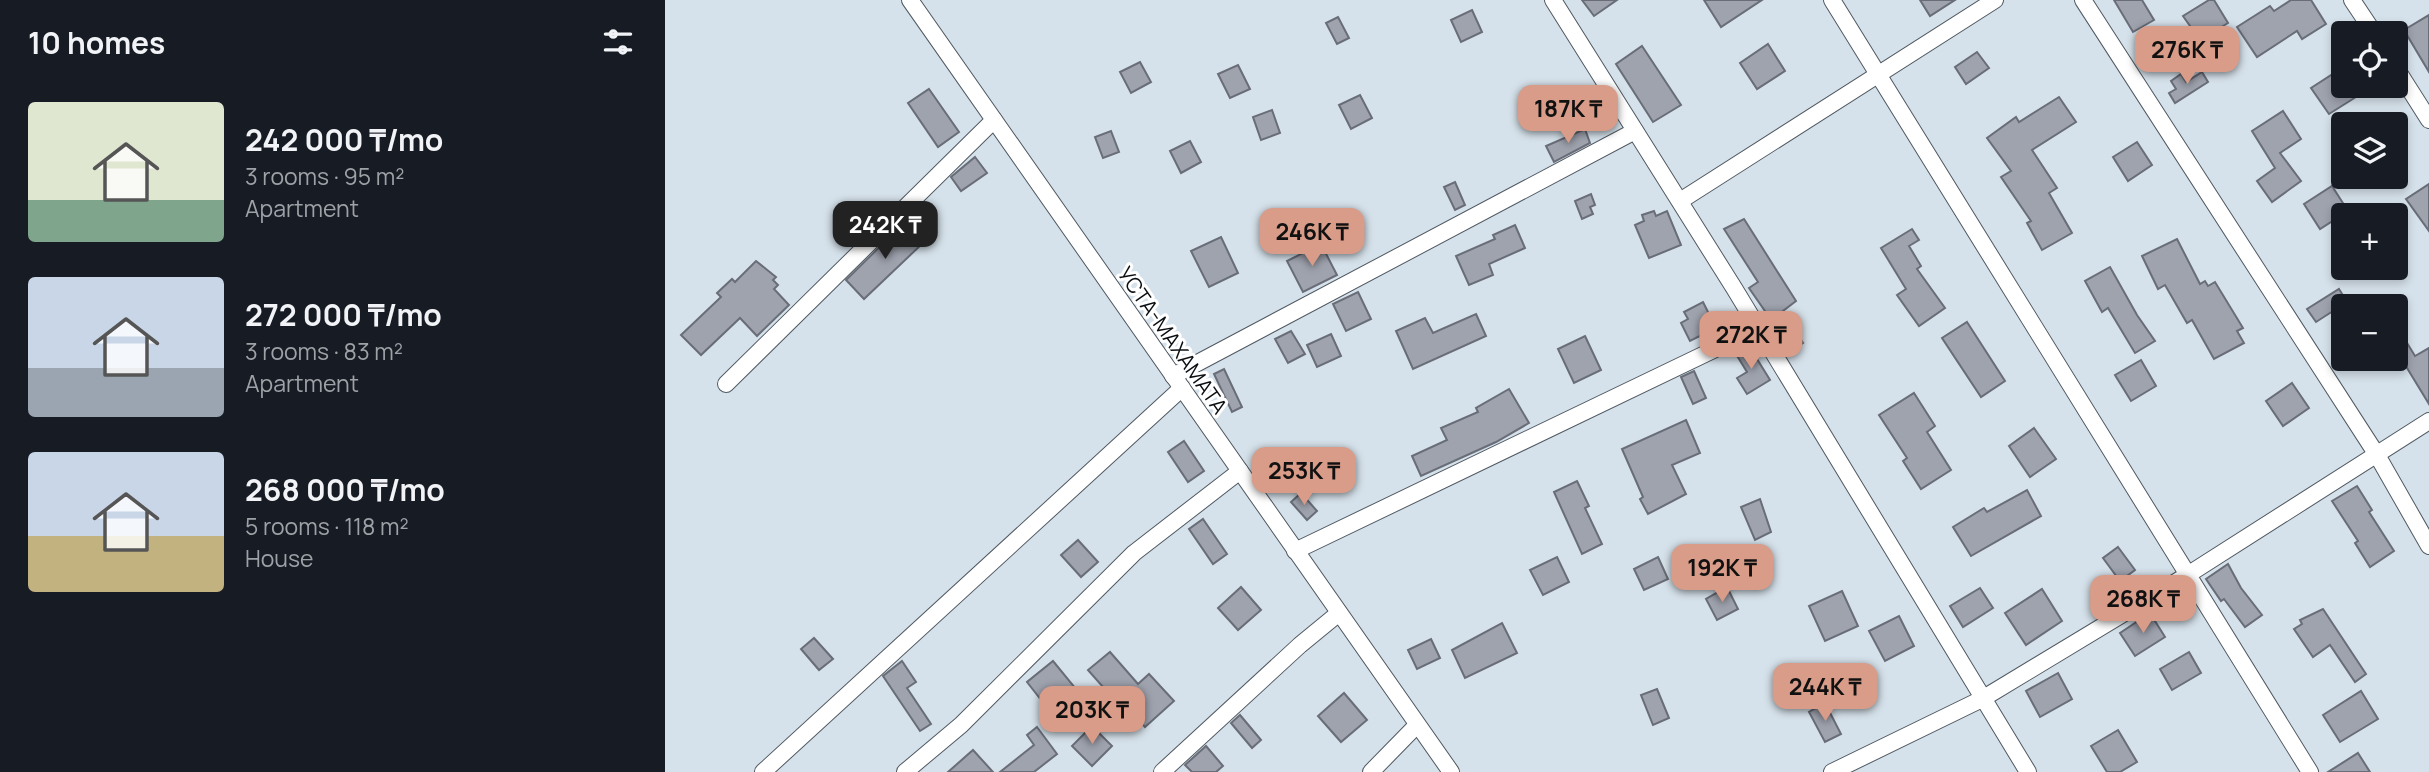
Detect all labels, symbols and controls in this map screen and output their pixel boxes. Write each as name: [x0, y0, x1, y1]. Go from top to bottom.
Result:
map controls: [2331, 21, 2408, 371]
button: locate: [2331, 21, 2408, 98]
text: 10 homes: [28, 22, 165, 63]
icon: filters: [599, 23, 637, 61]
pin: 276K ₸: [2130, 27, 2244, 86]
text: 276K ₸: [2151, 33, 2223, 65]
pin: 187K ₸: [1511, 86, 1625, 145]
text: 187K ₸: [1534, 92, 1602, 124]
button: layers: [2331, 112, 2408, 189]
text: 242 000 ₸/mo: [245, 119, 443, 160]
icon: home: [84, 130, 168, 214]
text: 3 rooms · 95 m²: [245, 160, 404, 192]
text: Apartment: [245, 192, 359, 224]
pin: 242K ₸: [828, 202, 942, 261]
button: +: [2331, 203, 2408, 280]
text: 242K ₸: [849, 208, 921, 240]
pin: 246K ₸: [1255, 208, 1369, 268]
text: 246K ₸: [1275, 215, 1349, 247]
street label: УСТА-МАХАМАТА: [1112, 261, 1234, 419]
text: 272 000 ₸/mo: [245, 294, 442, 335]
button: −: [2331, 294, 2408, 371]
icon: home: [84, 305, 168, 389]
pin: 272K ₸: [1694, 312, 1808, 371]
text: 272K ₸: [1715, 318, 1787, 350]
text: 3 rooms · 83 m²: [245, 335, 403, 367]
text: Apartment: [245, 367, 359, 399]
pin: 253K ₸: [1247, 448, 1361, 507]
text: 253K ₸: [1268, 454, 1340, 486]
text: 268 000 ₸/mo: [245, 469, 445, 510]
icon: home: [84, 480, 168, 564]
text: 5 rooms · 118 m²: [245, 510, 409, 542]
text: House: [245, 542, 314, 574]
pin: 192K ₸: [1665, 544, 1779, 604]
text: 192K ₸: [1687, 551, 1757, 583]
pin: 268K ₸: [2086, 576, 2200, 635]
text: 268K ₸: [2106, 582, 2180, 614]
pin: 244K ₸: [1768, 664, 1882, 723]
text: 244K ₸: [1789, 670, 1861, 702]
pin: 203K ₸: [1035, 686, 1149, 746]
text: 203K ₸: [1055, 693, 1129, 725]

